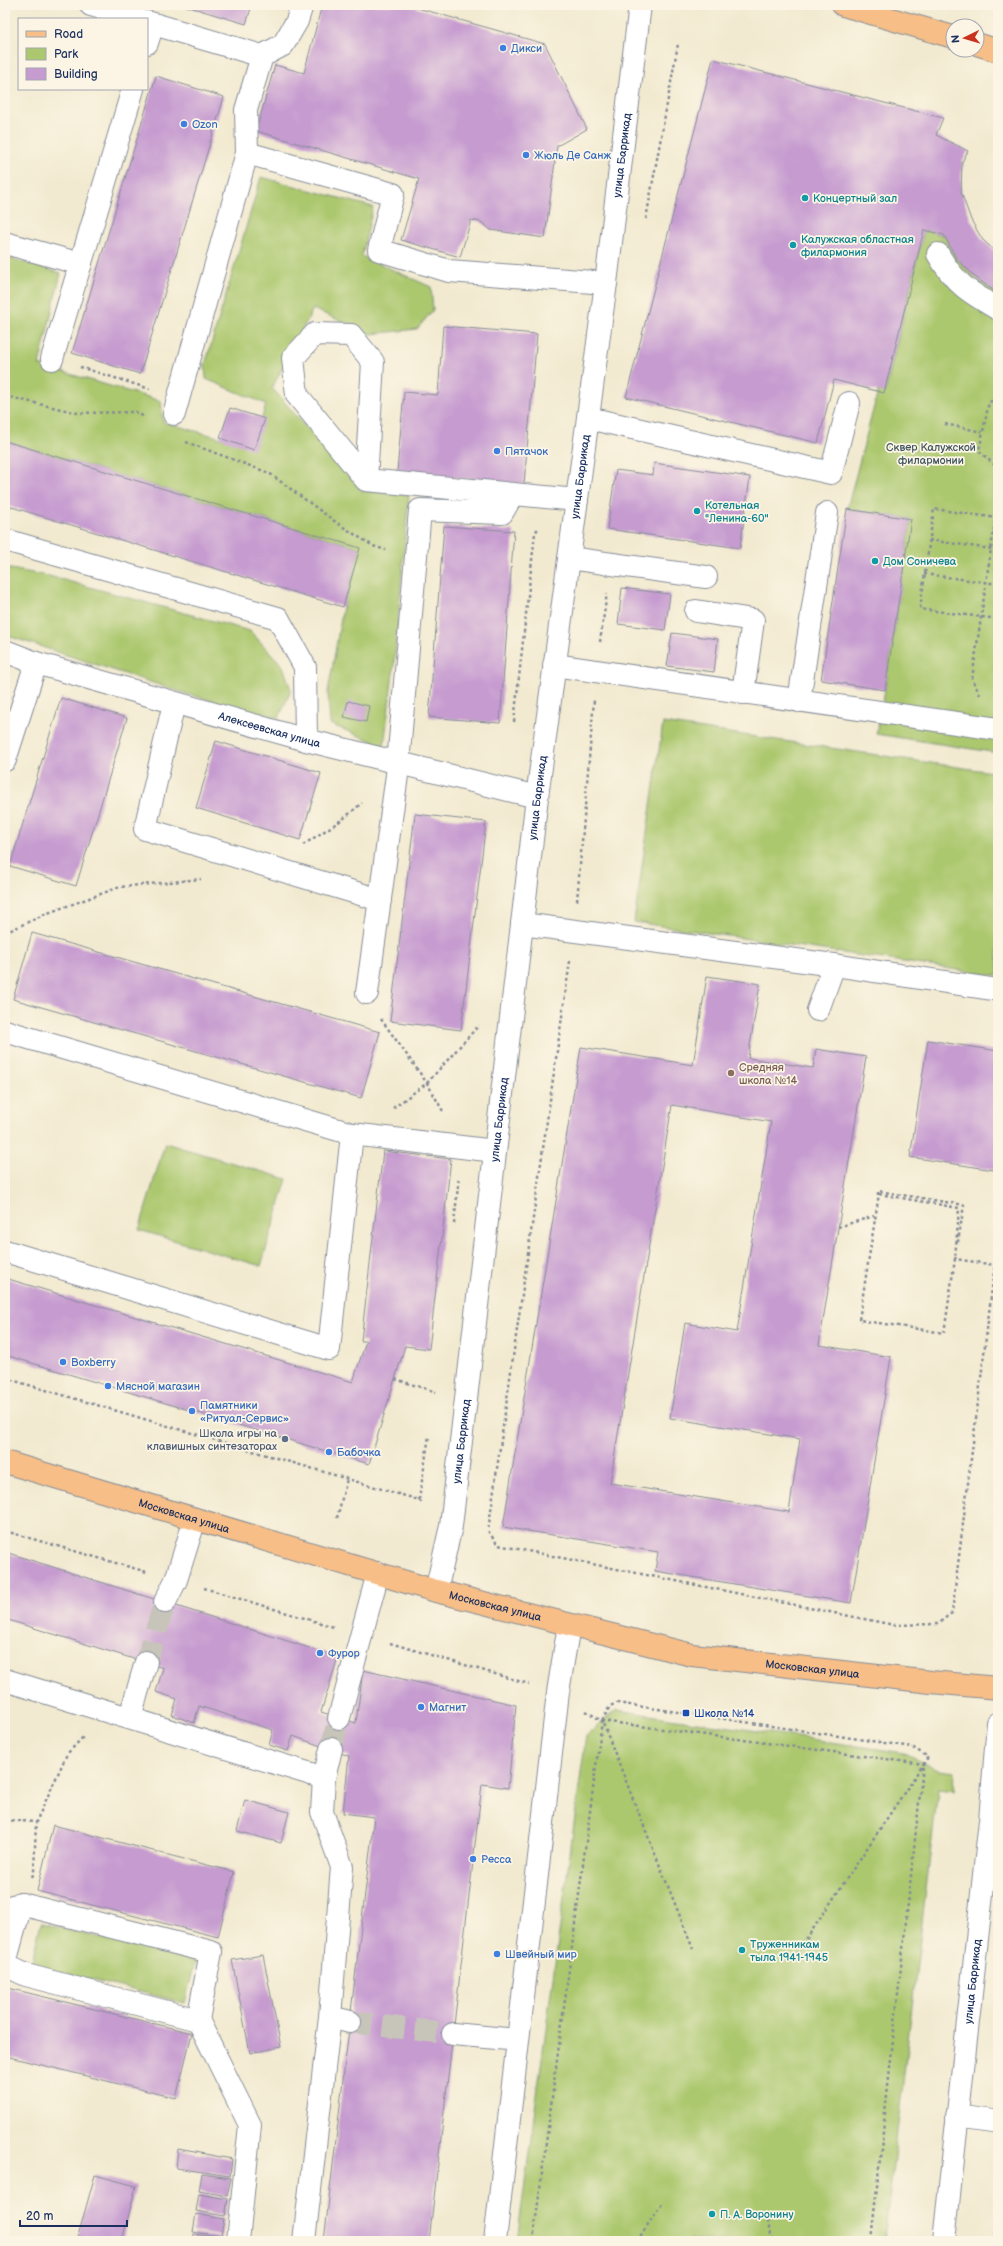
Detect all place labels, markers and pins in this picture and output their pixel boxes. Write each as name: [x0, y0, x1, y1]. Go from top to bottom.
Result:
place label: Дикси: [511, 42, 542, 55]
marker: Дикси: [498, 43, 508, 53]
place label: Ozon: [192, 118, 218, 131]
marker: Ozon: [179, 119, 189, 129]
place label: Жюль Де Санж: [534, 149, 611, 162]
marker: Жюль Де Санж: [521, 150, 531, 160]
place label: Концертный зал: [813, 192, 897, 205]
marker: Концертный зал: [800, 193, 810, 203]
place label: Калужская областная филармония: [801, 233, 914, 259]
marker: Калужская областная филармония: [788, 240, 798, 250]
place label: Пятачок: [505, 445, 548, 458]
marker: Пятачок: [492, 446, 502, 456]
place label: Котельная "Ленина-60": [705, 499, 769, 525]
marker: Котельная "Ленина-60": [692, 506, 702, 516]
place label: Дом Соничева: [883, 555, 957, 568]
marker: Дом Соничева: [870, 556, 880, 566]
place label: Средняя школа №14: [739, 1061, 798, 1087]
marker: Средняя школа №14: [726, 1068, 736, 1078]
place label: Boxberry: [71, 1356, 116, 1369]
marker: Boxberry: [58, 1357, 68, 1367]
place label: Мясной магазин: [116, 1380, 200, 1393]
marker: Мясной магазин: [103, 1381, 113, 1391]
place label: Памятники «Ритуал-Сервис»: [200, 1399, 289, 1425]
marker: Памятники «Ритуал-Сервис»: [187, 1406, 197, 1416]
place label: Школа игры на клавишных синтезаторах: [147, 1427, 277, 1453]
marker: Школа игры на клавишных синтезаторах: [280, 1434, 290, 1444]
place label: Бабочка: [337, 1446, 381, 1459]
marker: Бабочка: [324, 1447, 334, 1457]
place label: Фурор: [328, 1647, 361, 1660]
marker: Фурор: [315, 1648, 325, 1658]
place label: Магнит: [429, 1701, 466, 1714]
marker: Магнит: [416, 1702, 426, 1712]
place label: Школа №14: [694, 1707, 755, 1720]
marker: Школа №14: [681, 1708, 691, 1718]
place label: Ресса: [481, 1853, 512, 1866]
marker: Ресса: [468, 1854, 478, 1864]
place label: Труженникам тыла 1941-1945: [750, 1938, 828, 1964]
marker: Труженникам тыла 1941-1945: [737, 1945, 747, 1955]
place label: Швейный мир: [505, 1948, 578, 1961]
marker: Швейный мир: [492, 1949, 502, 1959]
place label: П. А. Воронину: [720, 2208, 793, 2221]
marker: П. А. Воронину: [707, 2209, 717, 2219]

